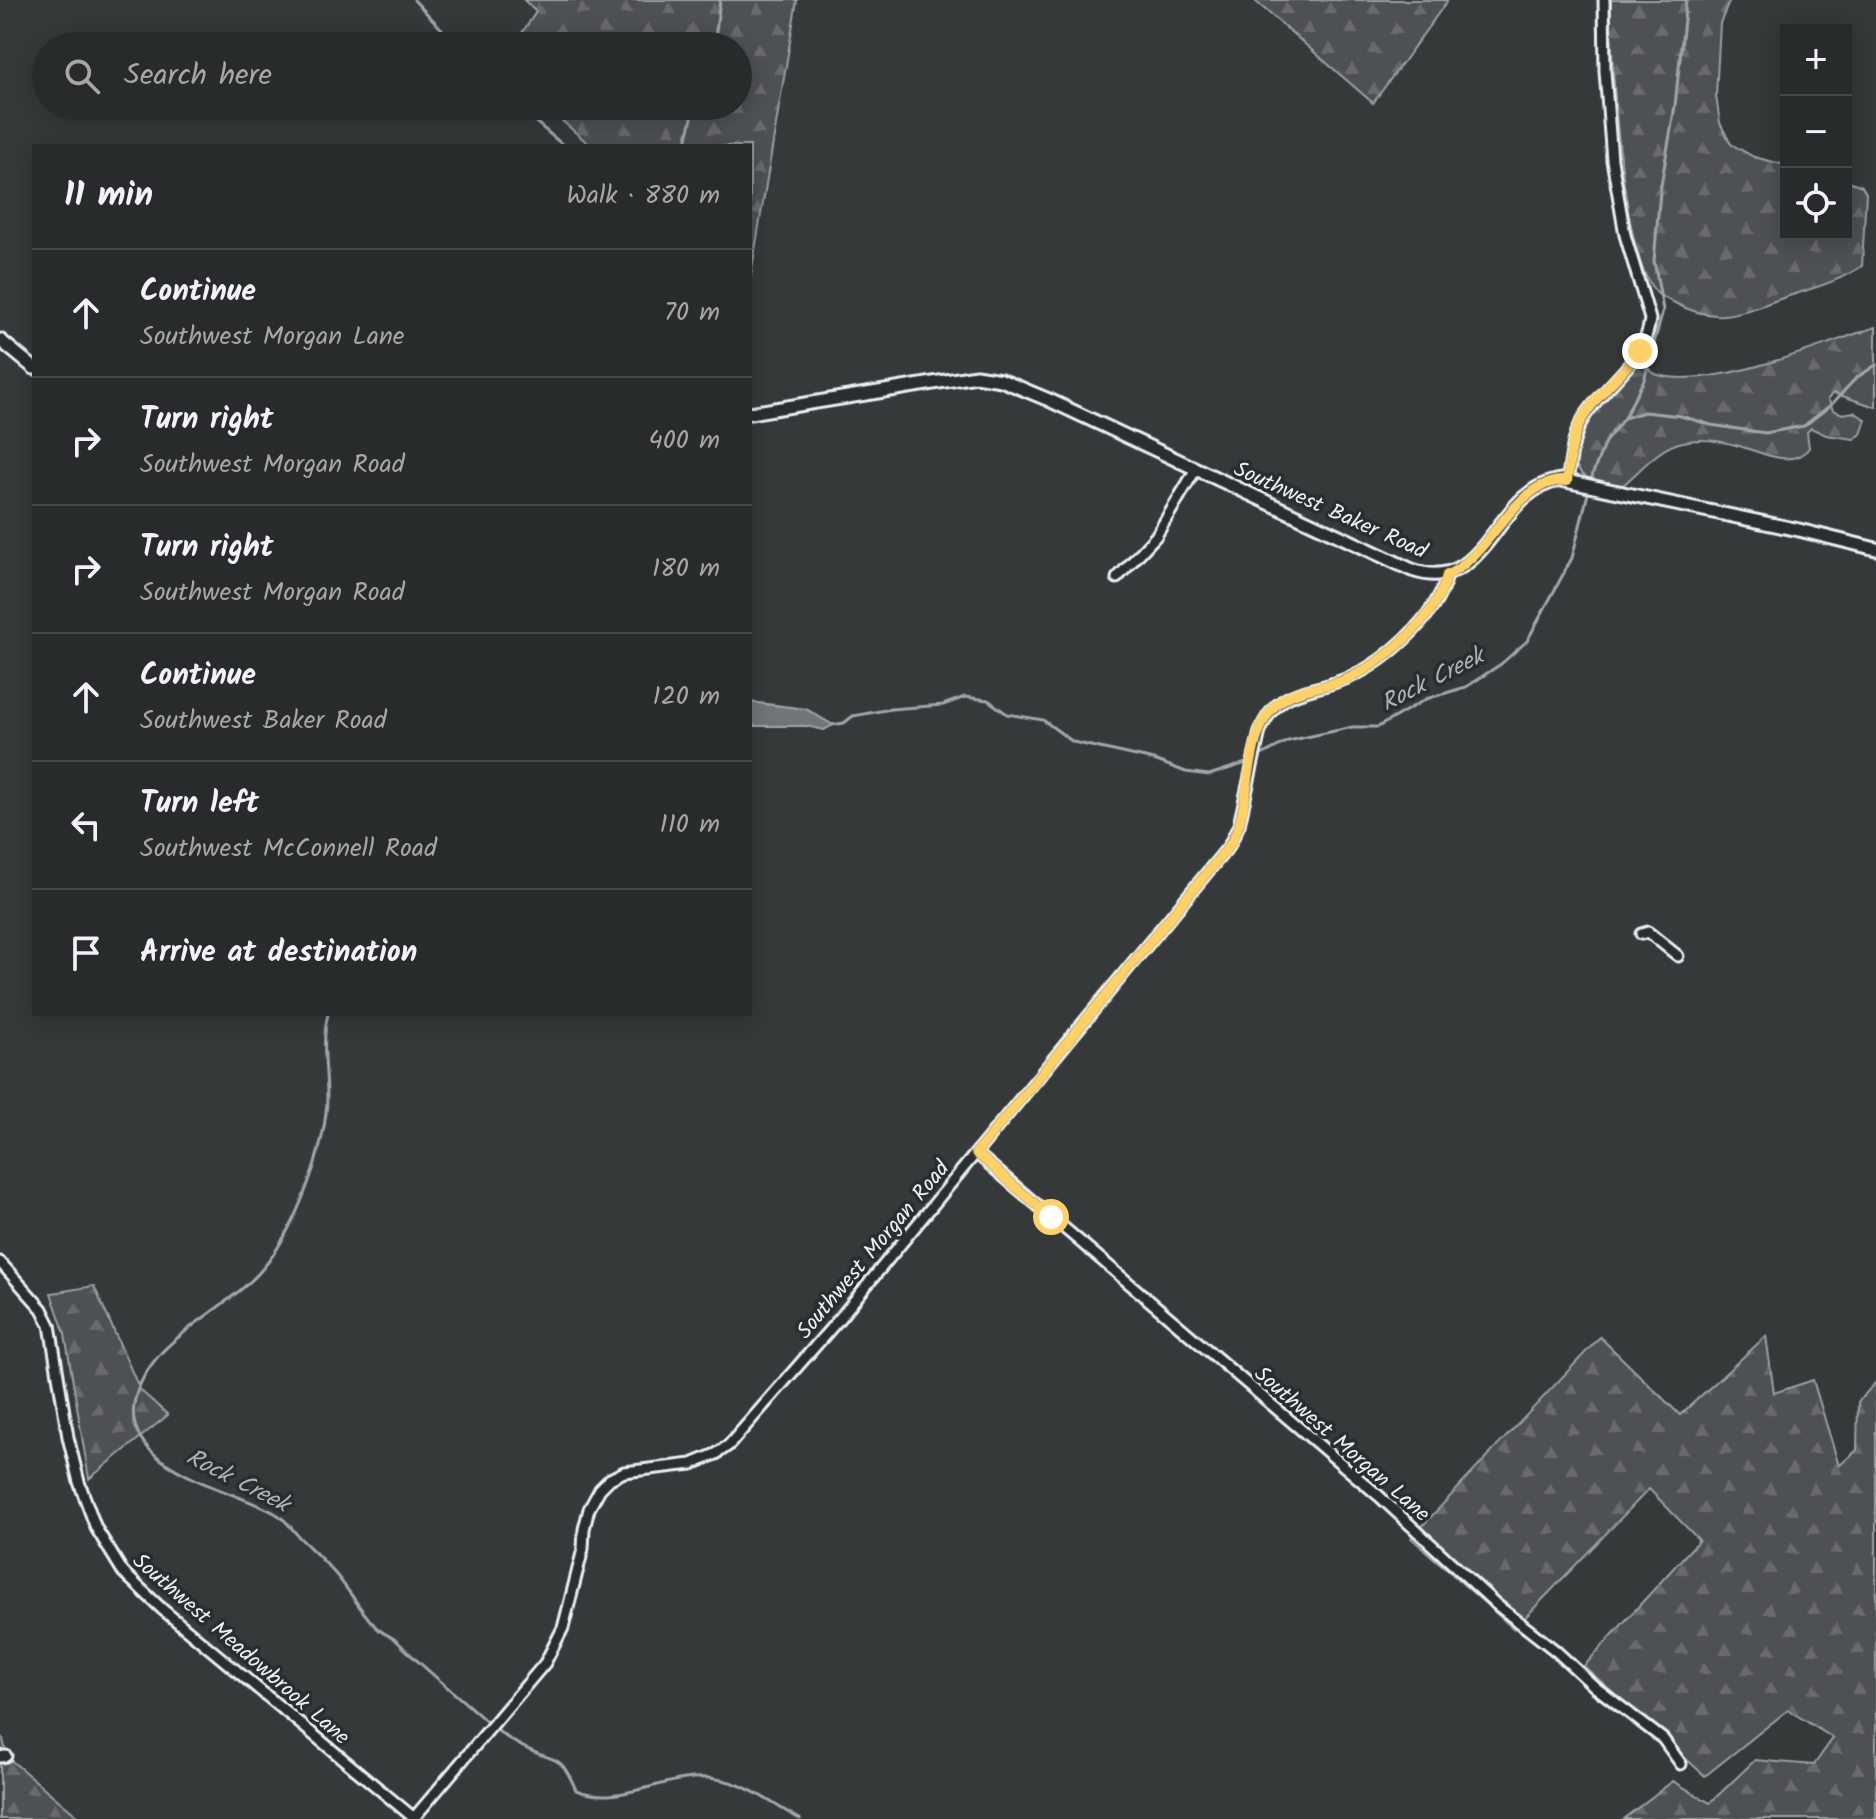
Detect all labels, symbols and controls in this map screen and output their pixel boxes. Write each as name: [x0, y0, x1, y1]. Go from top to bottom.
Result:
map controls: [1780, 24, 1852, 240]
button: +: [1780, 24, 1852, 96]
search box: [32, 32, 752, 120]
text: Search here: [124, 52, 272, 100]
icon: search: [60, 54, 104, 98]
button: −: [1780, 96, 1852, 168]
button: locate: [1780, 168, 1852, 240]
text: 11 min: [64, 169, 153, 223]
text: Walk · 880 m: [566, 175, 720, 217]
text: Continue: [140, 268, 256, 316]
icon: ahead: [64, 291, 108, 335]
text: 70 m: [664, 292, 720, 334]
text: Southwest Morgan Lane: [140, 316, 405, 358]
route end: [1622, 333, 1658, 369]
text: Turn right: [140, 396, 273, 444]
icon: right: [64, 419, 108, 463]
text: 400 m: [649, 420, 720, 462]
text: Southwest Morgan Road: [140, 444, 405, 486]
street label: Southwest Baker Road: [1228, 453, 1433, 570]
text: Turn right: [140, 524, 273, 572]
icon: right: [64, 547, 108, 591]
text: 180 m: [652, 548, 720, 590]
text: Southwest Morgan Road: [140, 572, 405, 614]
water label: Rock Creek: [1374, 636, 1495, 723]
text: Continue: [140, 652, 256, 700]
icon: ahead: [64, 675, 108, 719]
text: 120 m: [653, 676, 720, 718]
text: Southwest Baker Road: [140, 700, 387, 742]
text: Turn left: [140, 780, 259, 828]
icon: left: [64, 803, 108, 847]
text: 110 m: [660, 804, 720, 846]
text: Southwest McConnell Road: [140, 828, 437, 870]
text: Arrive at destination: [140, 929, 417, 977]
icon: arrive: [64, 931, 108, 975]
street label: Southwest Morgan Road: [789, 1153, 960, 1348]
route start: [1033, 1199, 1069, 1235]
street label: Southwest Morgan Lane: [1245, 1358, 1437, 1532]
water label: Rock Creek: [179, 1439, 299, 1526]
street label: Southwest Meadowbrook Lane: [124, 1545, 357, 1755]

